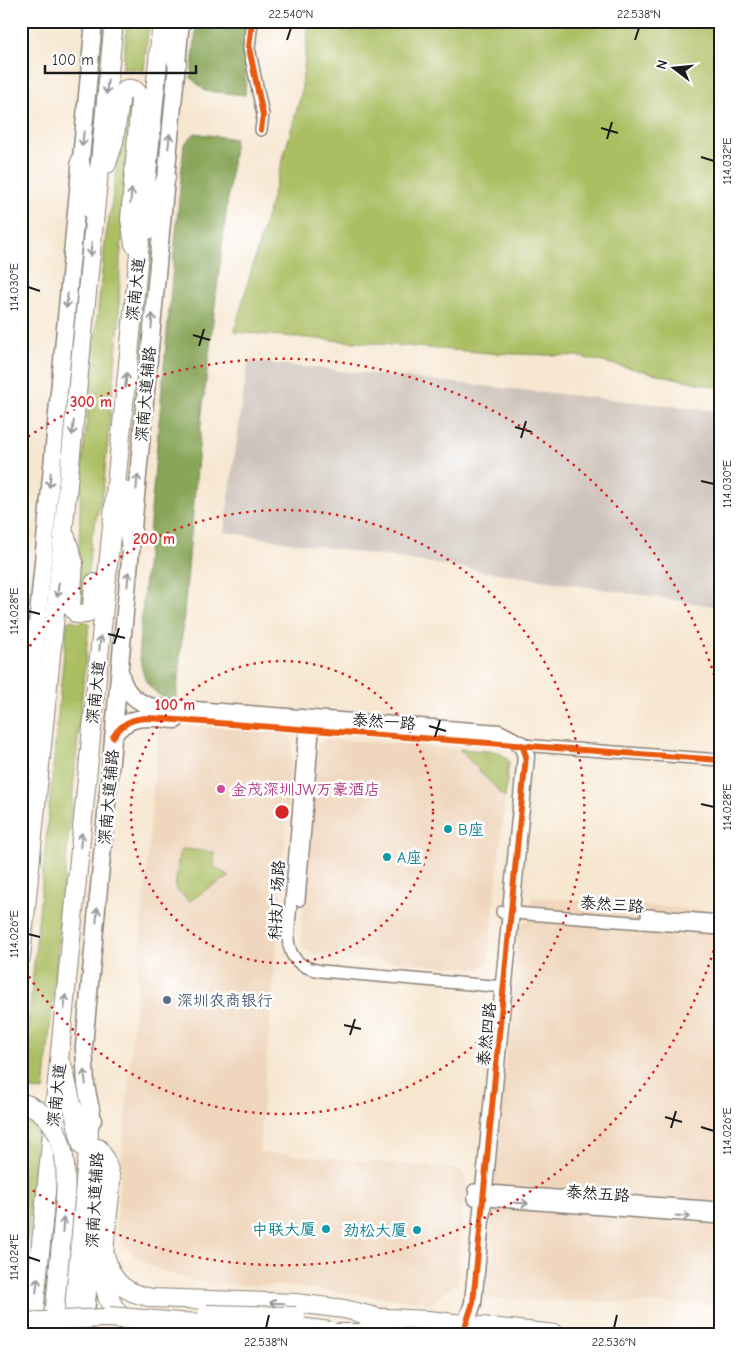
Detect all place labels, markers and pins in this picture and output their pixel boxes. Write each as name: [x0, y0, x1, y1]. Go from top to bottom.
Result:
place label: 金茂深圳JW万豪酒店: [231, 781, 380, 799]
marker: 金茂深圳JW万豪酒店: [215, 783, 227, 795]
centre of rings: [273, 803, 291, 821]
place label: B座: [458, 821, 484, 839]
marker: B座: [442, 823, 454, 835]
place label: A座: [397, 849, 422, 867]
marker: A座: [381, 851, 393, 863]
place label: 深圳农商银行: [177, 992, 273, 1010]
marker: 深圳农商银行: [161, 994, 173, 1006]
place label: 中联大厦: [252, 1221, 316, 1239]
place label: 劲松大厦: [343, 1222, 407, 1240]
marker: 中联大厦: [320, 1223, 332, 1235]
marker: 劲松大厦: [411, 1224, 423, 1236]

